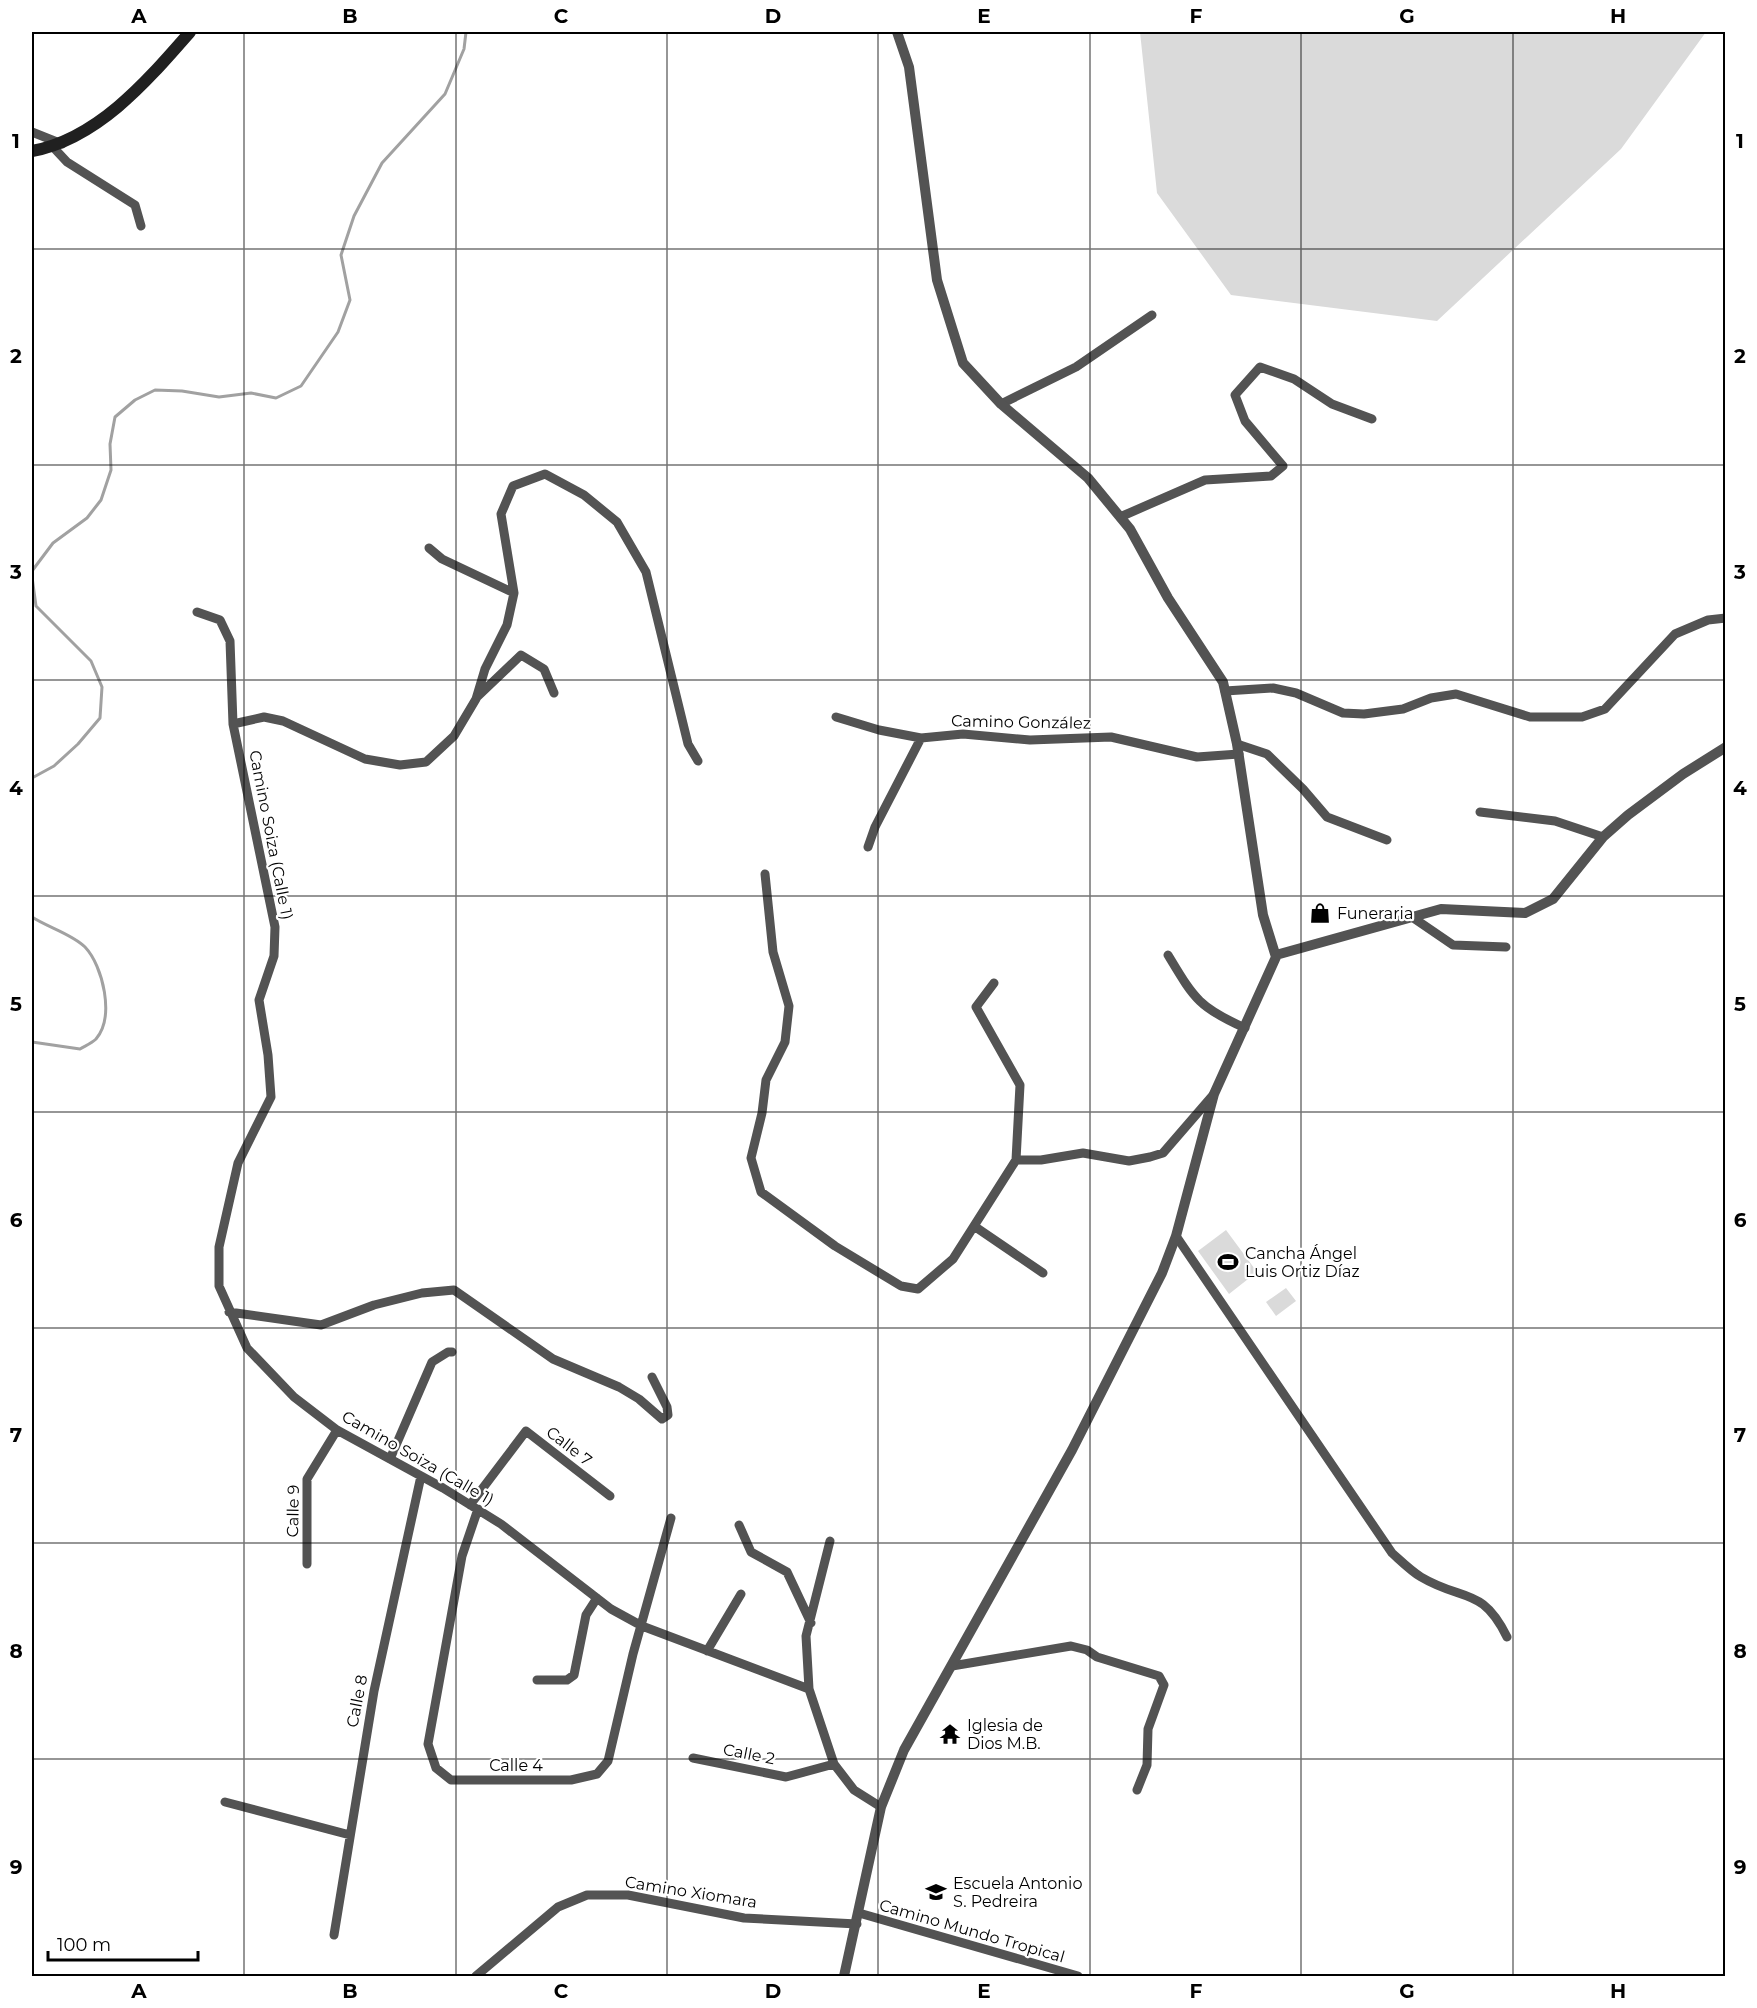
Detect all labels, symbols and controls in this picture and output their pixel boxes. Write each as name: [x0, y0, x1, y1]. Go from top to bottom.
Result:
text: A: [130, 4, 147, 28]
text: B: [342, 4, 358, 28]
text: C: [554, 4, 569, 28]
text: D: [765, 4, 781, 28]
text: E: [977, 4, 991, 28]
text: F: [1190, 4, 1203, 28]
text: G: [1399, 4, 1415, 28]
text: H: [1610, 4, 1626, 28]
text: 1: [12, 129, 20, 153]
text: 1: [1736, 129, 1744, 153]
text: 2: [10, 344, 22, 368]
text: 2: [1734, 344, 1746, 368]
text: 3: [9, 560, 22, 584]
text: 3: [1733, 560, 1746, 584]
street label: Camino González: [951, 711, 1091, 733]
street label: Camino Soiza (Calle 1): [245, 749, 297, 921]
text: 4: [9, 776, 23, 800]
text: 4: [1733, 776, 1747, 800]
shop icon: Funeraria: [1308, 901, 1332, 925]
place label: Funeraria: [1337, 904, 1413, 923]
text: 5: [10, 992, 22, 1016]
text: 5: [1734, 992, 1746, 1016]
text: 6: [10, 1208, 23, 1232]
text: 6: [1734, 1208, 1747, 1232]
place label: Cancha Ángel Luis Ortiz Díaz: [1245, 1244, 1360, 1281]
sports icon: Cancha Ángel Luis Ortiz Díaz: [1216, 1250, 1240, 1274]
street label: Camino Soiza (Calle 1): [339, 1407, 497, 1509]
street label: Calle 7: [542, 1422, 596, 1470]
text: 7: [10, 1423, 22, 1447]
text: 7: [1734, 1423, 1746, 1447]
street label: Calle 9: [283, 1484, 303, 1538]
text: 8: [9, 1639, 23, 1663]
text: 8: [1733, 1639, 1747, 1663]
street label: Calle 8: [343, 1673, 371, 1729]
place label: Iglesia de Dios M.B.: [967, 1716, 1043, 1753]
temple icon: Iglesia de Dios M.B.: [938, 1722, 962, 1746]
street label: Calle 2: [722, 1740, 776, 1768]
street label: Calle 4: [489, 1756, 543, 1775]
text: 9: [10, 1855, 22, 1879]
text: 9: [1734, 1855, 1746, 1879]
street label: Camino Xiomara: [624, 1872, 758, 1912]
place label: Escuela Antonio S. Pedreira: [953, 1874, 1082, 1911]
school or university icon: Escuela Antonio S. Pedreira: [924, 1880, 948, 1904]
street label: Camino Mundo Tropical: [877, 1895, 1067, 1967]
scale bar: [48, 1924, 198, 1962]
text: 100 m: [57, 1934, 111, 1956]
text: A: [130, 1979, 147, 2003]
text: B: [342, 1979, 358, 2003]
text: C: [554, 1979, 569, 2003]
text: D: [765, 1979, 781, 2003]
text: E: [977, 1979, 991, 2003]
text: F: [1190, 1979, 1203, 2003]
text: G: [1399, 1979, 1415, 2003]
text: H: [1610, 1979, 1626, 2003]

